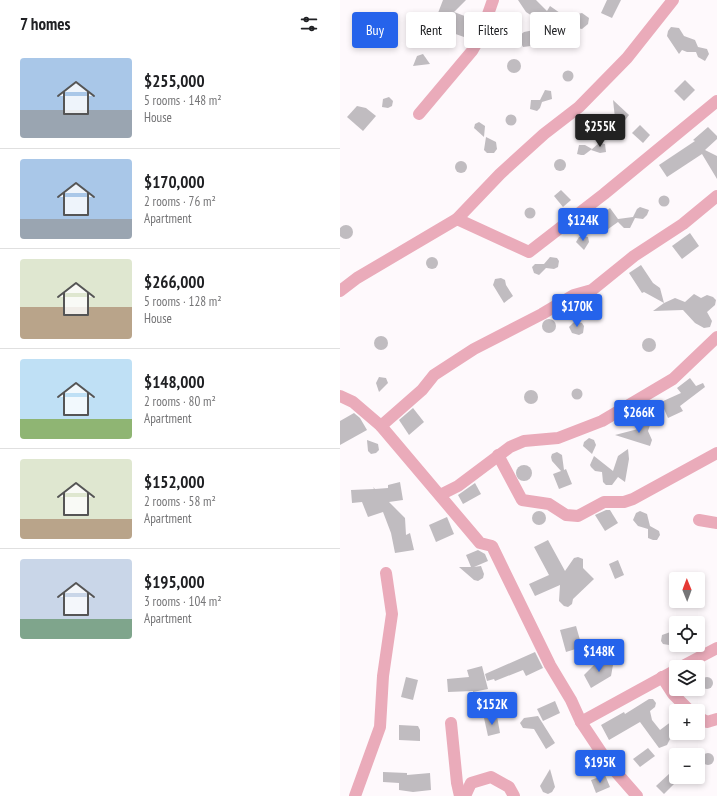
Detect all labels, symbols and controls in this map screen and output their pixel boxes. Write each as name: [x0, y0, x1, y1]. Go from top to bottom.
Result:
chip: Buy: [352, 12, 398, 48]
chip: Rent: [406, 12, 456, 48]
chip: Filters: [464, 12, 522, 48]
chip: New: [530, 12, 580, 48]
text: 7 homes: [20, 13, 71, 35]
icon: filters: [298, 13, 320, 35]
text: $255,000: [144, 70, 205, 92]
icon: home: [52, 74, 100, 122]
text: 5 rooms · 148 m²: [144, 92, 222, 109]
text: House: [144, 109, 172, 126]
pin: $255K: [572, 114, 628, 148]
text: $255K: [584, 118, 616, 135]
text: $170,000: [144, 171, 205, 193]
icon: home: [52, 175, 100, 223]
text: 2 rooms · 76 m²: [144, 193, 216, 210]
pin: $124K: [555, 208, 611, 242]
text: Apartment: [144, 210, 192, 227]
text: $124K: [567, 212, 599, 229]
text: $266,000: [144, 271, 205, 293]
icon: home: [52, 275, 100, 323]
text: 5 rooms · 128 m²: [144, 293, 222, 310]
pin: $170K: [549, 294, 605, 328]
text: $170K: [561, 298, 593, 315]
text: House: [144, 310, 172, 327]
text: $148,000: [144, 371, 205, 393]
icon: home: [52, 375, 100, 423]
text: 2 rooms · 80 m²: [144, 393, 216, 410]
pin: $266K: [611, 400, 667, 434]
text: $266K: [623, 404, 655, 421]
text: Apartment: [144, 410, 192, 427]
text: $152,000: [144, 471, 205, 493]
icon: home: [52, 475, 100, 523]
text: 2 rooms · 58 m²: [144, 493, 216, 510]
text: Apartment: [144, 510, 192, 527]
text: $195,000: [144, 571, 205, 593]
north arrow: [669, 572, 705, 608]
map controls: [669, 572, 705, 784]
icon: home: [52, 575, 100, 623]
text: 3 rooms · 104 m²: [144, 593, 222, 610]
text: Apartment: [144, 610, 192, 627]
button: locate: [669, 616, 705, 652]
pin: $148K: [571, 639, 627, 673]
text: $148K: [583, 643, 615, 660]
button: layers: [669, 660, 705, 696]
pin: $152K: [464, 692, 520, 726]
text: $152K: [476, 696, 508, 713]
button: +: [669, 704, 705, 740]
button: −: [669, 748, 705, 784]
pin: $195K: [572, 750, 628, 784]
text: $195K: [584, 754, 616, 771]

